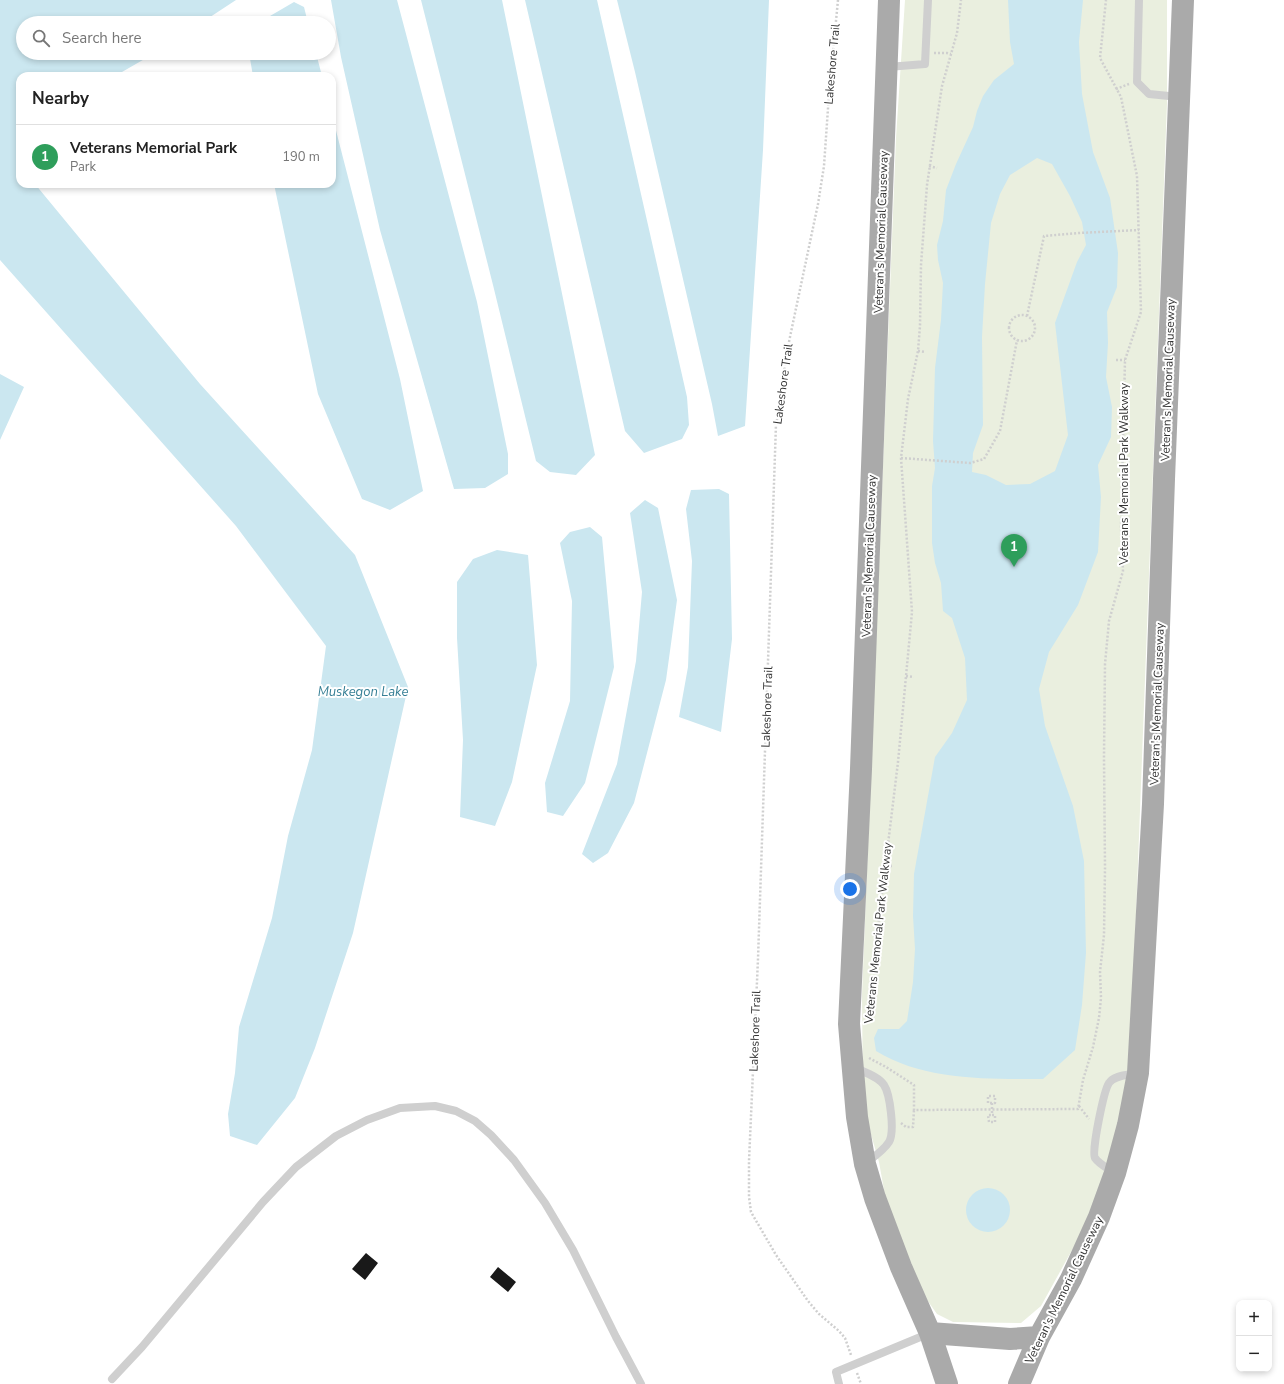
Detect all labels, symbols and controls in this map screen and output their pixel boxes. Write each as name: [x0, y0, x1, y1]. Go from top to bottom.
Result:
search box: [16, 16, 336, 60]
street label: Lakeshore Trail: [820, 22, 844, 105]
icon: search: [30, 27, 52, 49]
text: Search here: [62, 28, 142, 48]
text: Nearby: [32, 87, 89, 110]
text: Veterans Memorial Park: [70, 138, 237, 158]
text: 1: [41, 148, 49, 166]
text: 190 m: [282, 148, 320, 166]
street label: Veteran's Memorial Causeway: [870, 150, 892, 315]
text: Park: [70, 158, 96, 176]
street label: Veteran's Memorial Causeway: [1157, 298, 1179, 463]
street label: Lakeshore Trail: [769, 342, 797, 425]
street label: Veterans Memorial Park Walkway: [1116, 382, 1132, 566]
street label: Veteran's Memorial Causeway: [858, 474, 880, 639]
pin: 1: [1001, 534, 1027, 567]
street label: Veteran's Memorial Causeway: [1146, 622, 1168, 787]
street label: Lakeshore Trail: [758, 666, 776, 748]
water label: Muskegon Lake: [318, 683, 408, 701]
street label: Veterans Memorial Park Walkway: [860, 841, 896, 1025]
your location: [840, 879, 860, 899]
street label: Lakeshore Trail: [746, 990, 764, 1072]
street label: Veteran's Memorial Causeway: [1021, 1213, 1107, 1367]
map controls: [1236, 1300, 1272, 1372]
button: +: [1236, 1300, 1272, 1336]
button: −: [1236, 1336, 1272, 1372]

